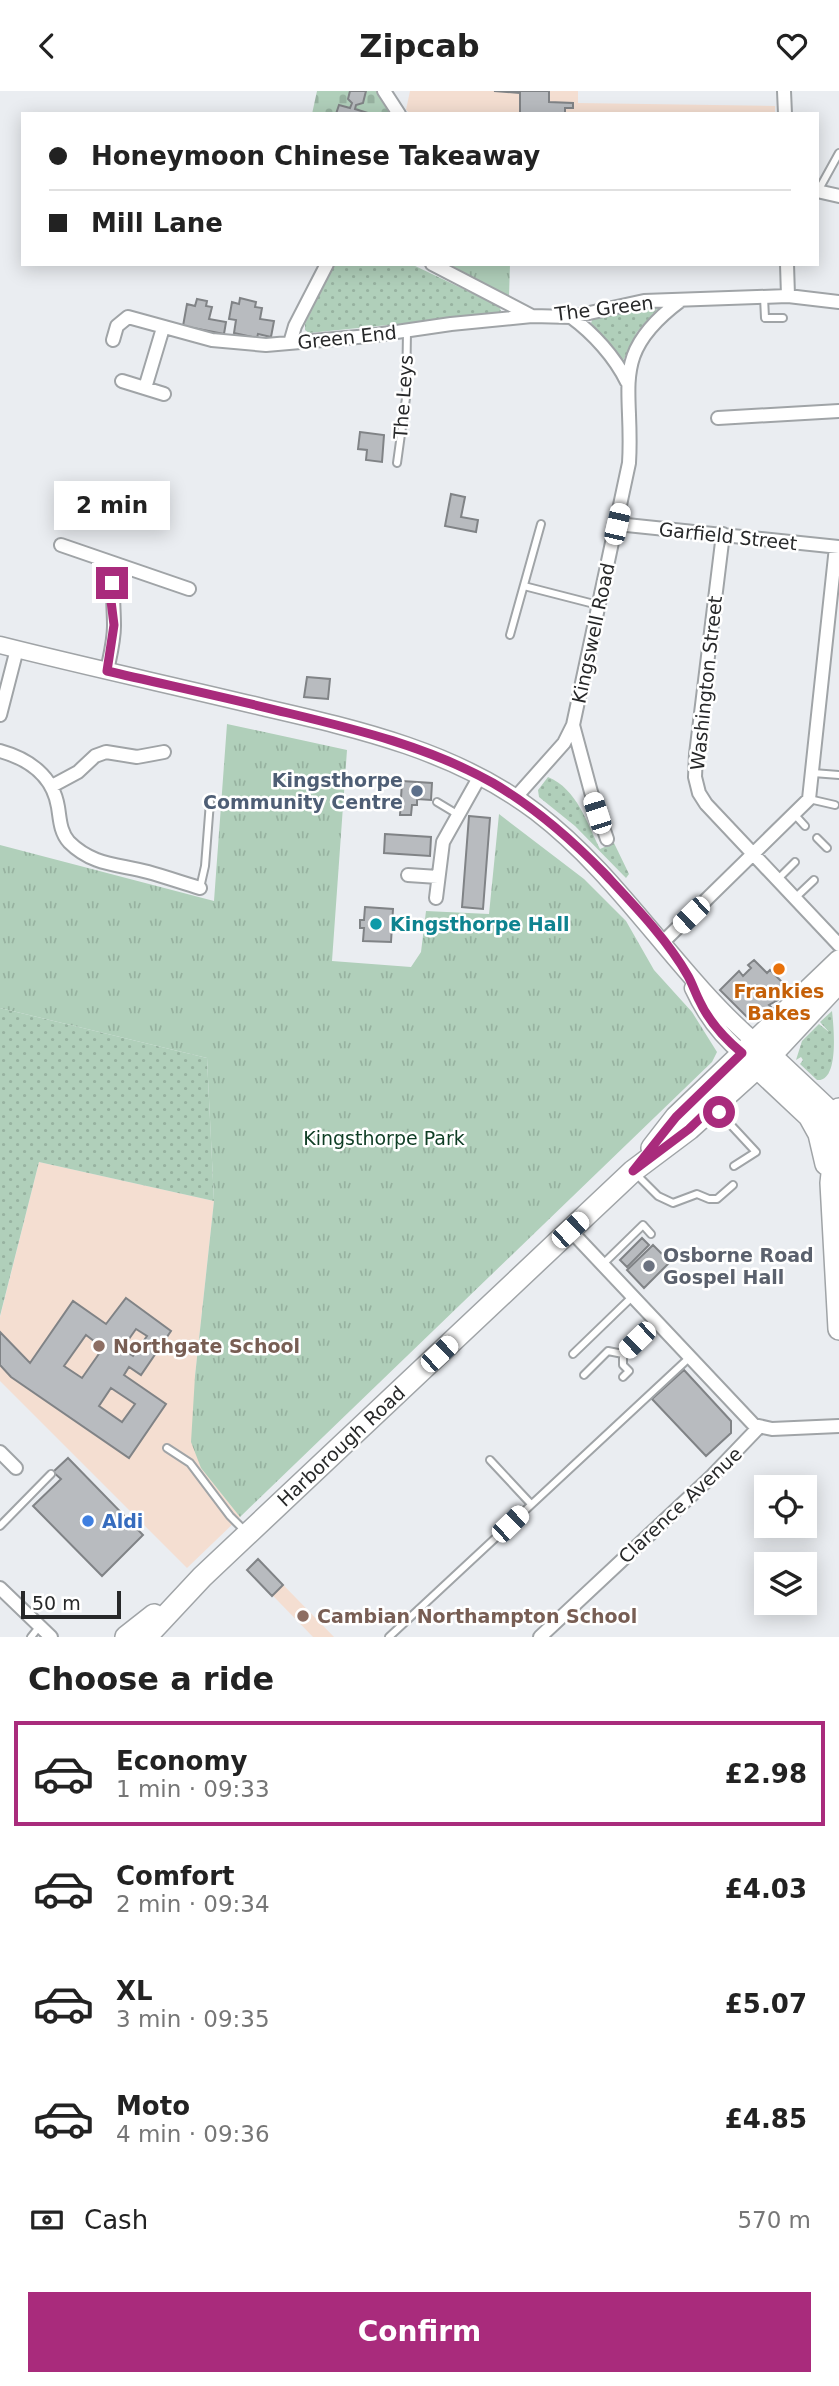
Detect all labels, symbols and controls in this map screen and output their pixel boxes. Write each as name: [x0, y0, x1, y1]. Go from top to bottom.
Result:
icon: back: [28, 27, 66, 65]
text: Zipcab: [359, 27, 480, 65]
icon: heart: [773, 27, 811, 65]
text: Honeymoon Chinese Takeaway: [91, 141, 540, 171]
text: Mill Lane: [91, 208, 223, 238]
street label: The Green: [553, 291, 654, 325]
street label: Green End: [296, 321, 398, 353]
street label: The Leys: [389, 354, 417, 441]
callout: 2 min: [54, 482, 170, 531]
text: 2 min: [76, 492, 148, 518]
car: [603, 501, 632, 547]
street label: Garfield Street: [658, 518, 798, 554]
street label: Kingswell Road: [567, 561, 619, 705]
route end: [96, 567, 128, 599]
street label: Washington Street: [686, 595, 726, 771]
place label: Kingsthorpe Community Centre: [203, 769, 403, 813]
marker: Kingsthorpe Community Centre: [409, 783, 425, 799]
car: [581, 790, 614, 836]
car: [669, 893, 714, 937]
place label: Kingsthorpe Hall: [390, 913, 570, 935]
marker: Kingsthorpe Hall: [368, 916, 384, 932]
marker: Frankies Bakes: [771, 961, 787, 977]
place label: Frankies Bakes: [734, 980, 824, 1024]
route start: [703, 1096, 735, 1128]
park label: Kingsthorpe Park: [303, 1127, 465, 1149]
car: [548, 1208, 593, 1252]
place label: Osborne Road Gospel Hall: [663, 1244, 814, 1288]
marker: Osborne Road Gospel Hall: [641, 1258, 657, 1274]
car: [615, 1318, 660, 1362]
car: [417, 1332, 462, 1376]
place label: Northgate School: [113, 1335, 300, 1357]
marker: Northgate School: [91, 1338, 107, 1354]
street label: Harborough Road: [273, 1381, 409, 1511]
street label: Clarence Avenue: [614, 1442, 746, 1568]
map controls: [754, 1475, 817, 1615]
button: locate: [754, 1475, 817, 1538]
car: [488, 1502, 533, 1546]
place label: Aldi: [102, 1510, 143, 1532]
marker: Aldi: [80, 1513, 96, 1529]
button: layers: [754, 1552, 817, 1615]
scale bar: [21, 1588, 121, 1620]
text: 50 m: [32, 1592, 81, 1614]
place label: Cambian Northampton School: [317, 1605, 637, 1627]
marker: Cambian Northampton School: [295, 1608, 311, 1624]
text: Choose a ride: [28, 1660, 274, 1698]
icon: car: [32, 1742, 95, 1805]
text: Economy: [116, 1746, 247, 1776]
text: £2.98: [725, 1759, 807, 1789]
text: 1 min · 09:33: [116, 1776, 270, 1802]
icon: car: [32, 1857, 95, 1920]
text: Comfort: [116, 1861, 234, 1891]
text: £4.03: [725, 1874, 807, 1904]
text: 2 min · 09:34: [116, 1891, 270, 1917]
icon: car: [32, 1972, 95, 2035]
text: XL: [116, 1976, 153, 2006]
text: £5.07: [725, 1989, 807, 2019]
text: 3 min · 09:35: [116, 2006, 270, 2032]
icon: car: [32, 2087, 95, 2150]
text: Moto: [116, 2091, 190, 2121]
text: £4.85: [725, 2104, 807, 2134]
text: 4 min · 09:36: [116, 2121, 270, 2147]
icon: cash: [28, 2201, 66, 2239]
text: Cash: [84, 2205, 148, 2235]
text: 570 m: [737, 2207, 811, 2233]
button: Confirm: [28, 2292, 811, 2372]

